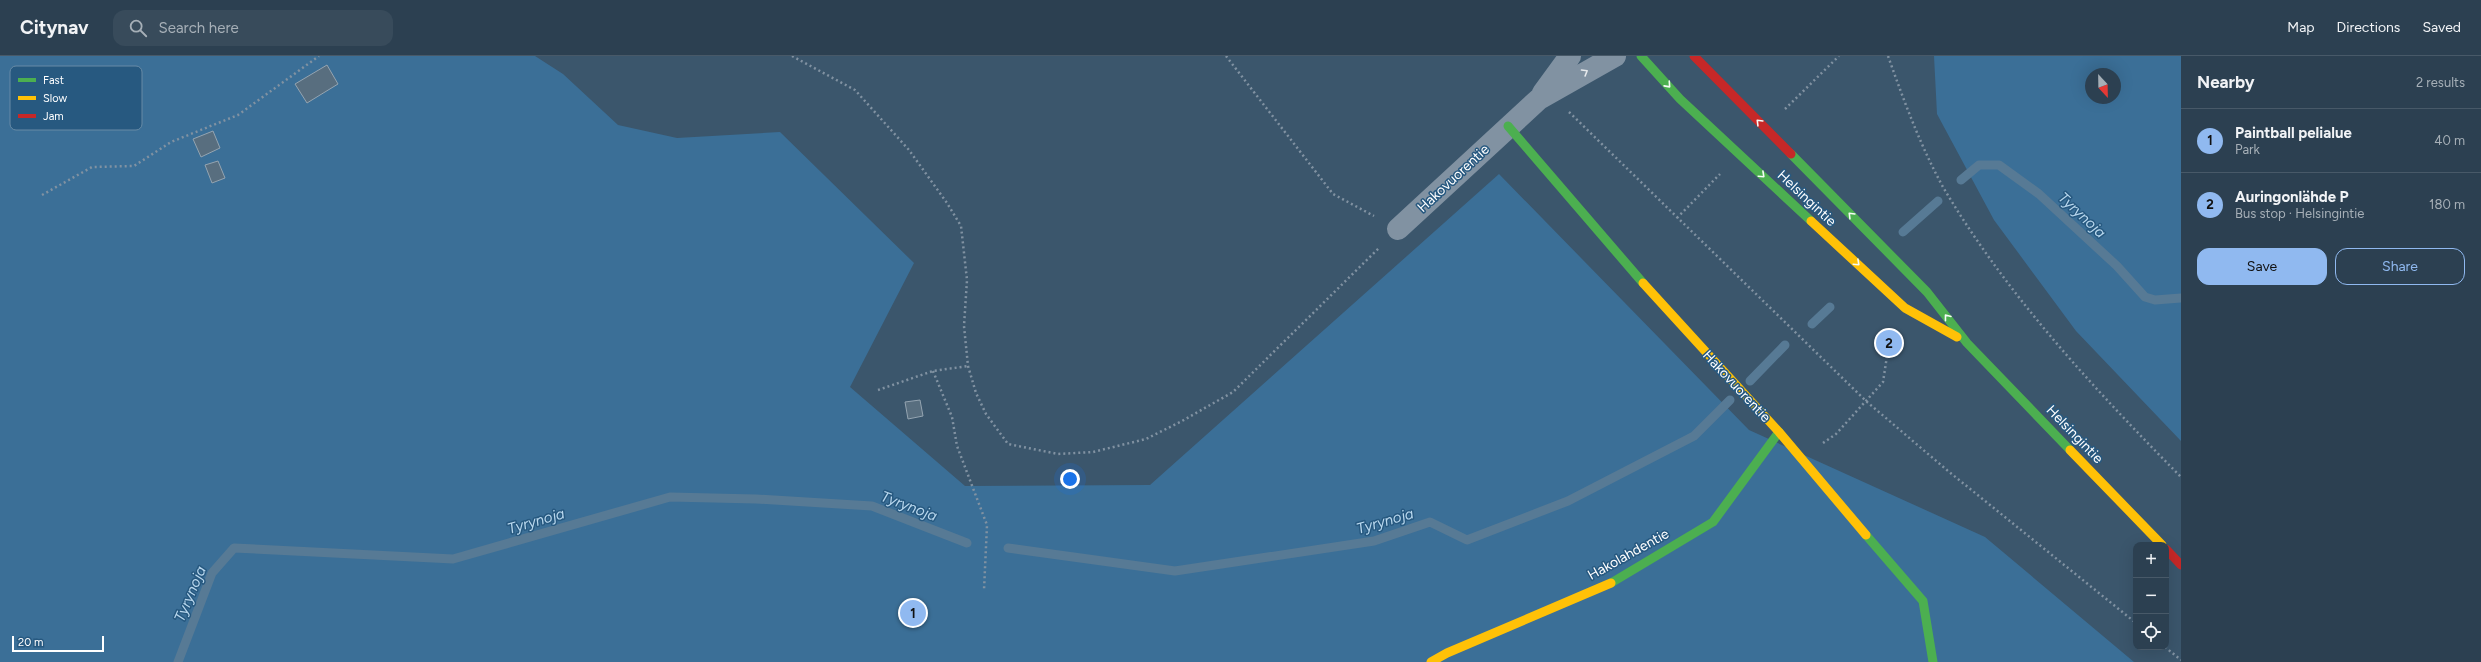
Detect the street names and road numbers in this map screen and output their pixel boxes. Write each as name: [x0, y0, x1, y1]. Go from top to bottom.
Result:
street label: Hakovuorentie: [1414, 141, 1493, 216]
street label: Helsingintie: [1774, 167, 1840, 230]
street label: Hakovuorentie: [1699, 347, 1774, 426]
street label: Helsingintie: [2043, 402, 2107, 467]
street label: Hakolahdentie: [1585, 525, 1672, 584]

